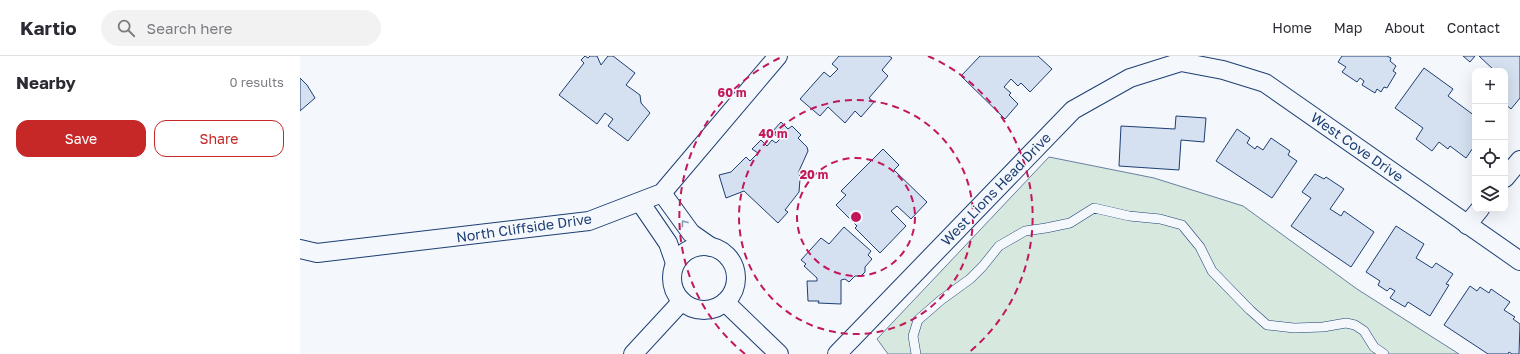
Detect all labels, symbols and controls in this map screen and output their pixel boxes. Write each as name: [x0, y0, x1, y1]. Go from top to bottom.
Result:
search box: [101, 10, 381, 46]
text: Kartio: [20, 16, 77, 39]
icon: search: [115, 17, 137, 39]
text: Search here: [147, 19, 233, 37]
text: Home: [1272, 19, 1312, 36]
text: Map: [1334, 19, 1362, 36]
text: About: [1384, 19, 1425, 36]
text: Contact: [1447, 19, 1500, 36]
map controls: [1472, 68, 1508, 212]
button: +: [1472, 68, 1508, 104]
text: Nearby: [16, 72, 76, 93]
text: 0 results: [229, 74, 284, 90]
text: 60 m: [718, 85, 746, 100]
button: −: [1472, 104, 1508, 140]
street label: West Cove Drive: [1308, 108, 1407, 185]
button: Save: [16, 120, 146, 157]
button: Share: [154, 120, 284, 157]
text: 40 m: [759, 126, 787, 141]
street label: West Lions Head Drive: [937, 129, 1054, 249]
button: locate: [1472, 140, 1508, 176]
text: 20 m: [800, 167, 828, 182]
button: layers: [1472, 176, 1508, 212]
street label: North Cliffside Drive: [455, 210, 593, 245]
centre of rings: [849, 210, 863, 224]
one-way arrow: [682, 220, 689, 227]

